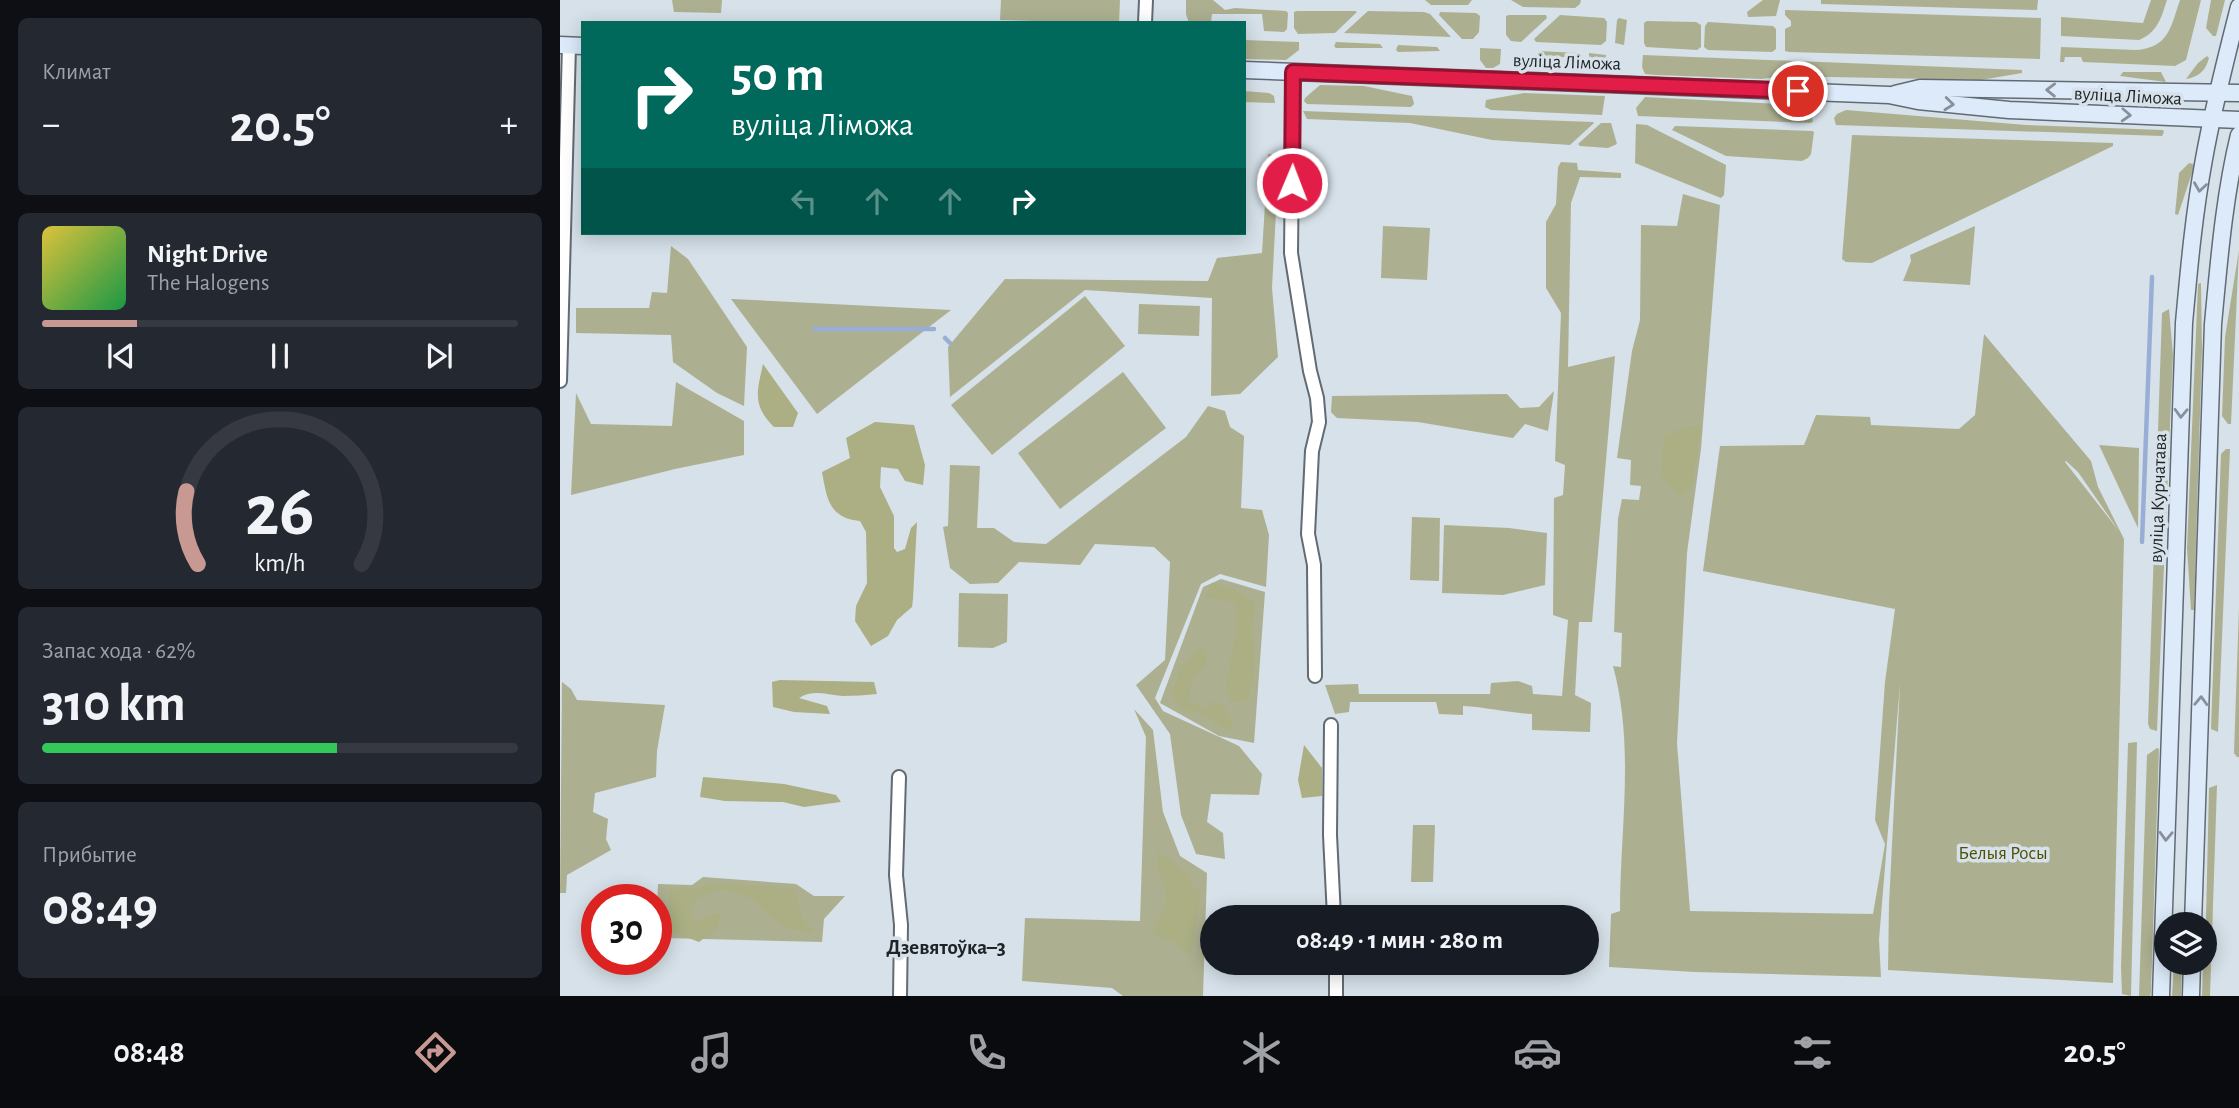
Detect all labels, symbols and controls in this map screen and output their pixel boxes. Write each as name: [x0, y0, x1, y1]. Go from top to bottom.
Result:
icon: right: [616, 49, 707, 140]
text: 50 m: [731, 51, 825, 100]
street label: вуліца Ліможа: [1512, 51, 1622, 74]
text: Климат: [42, 61, 111, 84]
pin: [1768, 61, 1828, 121]
icon: arrive: [1779, 72, 1817, 110]
one-way arrow: [2045, 83, 2056, 98]
street label: вуліца Ліможа: [2073, 84, 2183, 109]
one-way arrow: [1943, 96, 1954, 111]
text: 20.5°: [229, 99, 331, 151]
text: −: [42, 106, 60, 144]
text: +: [500, 106, 518, 144]
one-way arrow: [2120, 108, 2131, 123]
text: вуліца Ліможа: [731, 109, 914, 141]
position arrow: [1255, 146, 1329, 220]
one-way arrow: [2193, 181, 2208, 193]
icon: left: [785, 182, 823, 220]
icon: ahead: [858, 182, 896, 220]
icon: ahead: [931, 182, 969, 220]
icon: right: [1004, 182, 1042, 220]
text: Night Drive: [147, 241, 268, 267]
text: The Halogens: [147, 272, 269, 295]
icon: previous: [102, 337, 140, 375]
icon: pause: [261, 337, 299, 375]
icon: next: [420, 337, 458, 375]
one-way arrow: [2173, 408, 2188, 419]
street label: вуліца Курчатава: [2147, 432, 2170, 563]
text: 26: [245, 476, 315, 549]
text: km/h: [254, 551, 306, 576]
text: Запас хода · 62%: [42, 640, 196, 663]
text: 310 km: [42, 678, 186, 730]
one-way arrow: [2193, 695, 2208, 706]
one-way arrow: [2159, 831, 2174, 842]
text: Прибытие: [42, 844, 137, 867]
park label: Белыя Росы: [1958, 844, 2048, 863]
text: 08:49: [42, 882, 158, 934]
speed limit sign: 30: [581, 884, 672, 975]
map controls: [2154, 912, 2217, 975]
button: layers: [2154, 912, 2217, 975]
text: 08:49 · 1 мин · 280 m: [1296, 927, 1503, 953]
district label: Дзевятоўка–3: [886, 937, 1006, 958]
icon: directions: [411, 1028, 460, 1077]
icon: music: [687, 1028, 736, 1077]
icon: phone: [962, 1028, 1011, 1077]
icon: climate: [1237, 1028, 1286, 1077]
icon: car: [1513, 1028, 1562, 1077]
icon: filters: [1788, 1028, 1837, 1077]
text: 08:48: [113, 1036, 185, 1068]
text: 20.5°: [2063, 1036, 2126, 1068]

